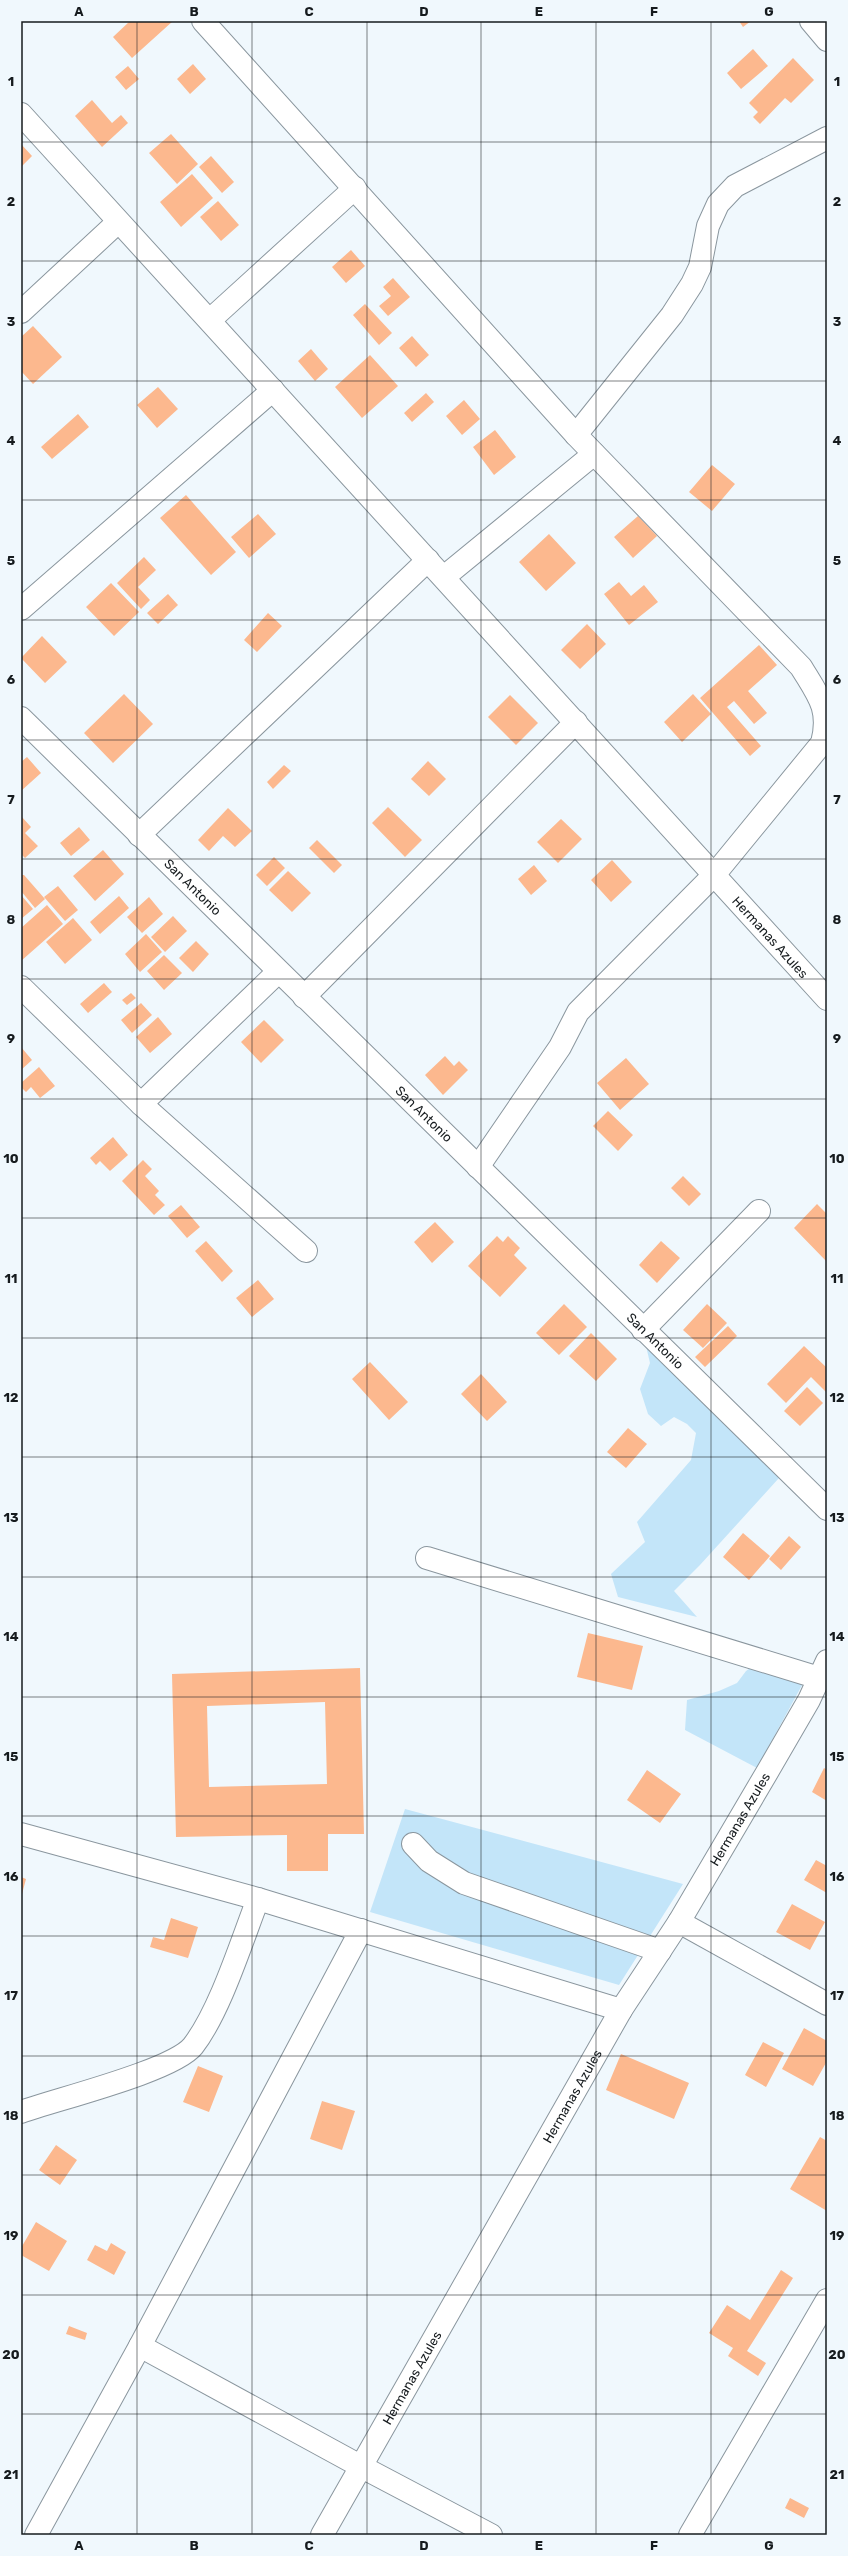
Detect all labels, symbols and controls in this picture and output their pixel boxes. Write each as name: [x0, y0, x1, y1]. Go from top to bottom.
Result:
text: A: [74, 4, 84, 19]
text: B: [189, 4, 199, 19]
text: C: [304, 4, 314, 19]
text: D: [419, 4, 429, 19]
text: E: [535, 4, 543, 19]
text: F: [650, 4, 658, 19]
text: G: [764, 4, 774, 19]
text: 1: [8, 74, 14, 89]
text: 1: [834, 74, 840, 89]
text: 2: [7, 194, 15, 209]
text: 2: [833, 194, 841, 209]
text: 3: [7, 314, 16, 329]
text: 3: [833, 314, 842, 329]
text: 4: [7, 433, 16, 448]
text: 4: [833, 433, 842, 448]
text: 5: [7, 553, 15, 568]
text: 5: [833, 553, 841, 568]
text: 6: [7, 672, 16, 687]
text: 6: [833, 672, 842, 687]
text: 7: [7, 792, 15, 807]
text: 7: [833, 792, 841, 807]
street label: San Antonio: [161, 856, 224, 918]
street label: Hermanas Azules: [729, 893, 811, 981]
text: 8: [7, 912, 16, 927]
text: 8: [833, 912, 842, 927]
text: 9: [7, 1031, 15, 1046]
text: 9: [833, 1031, 841, 1046]
street label: San Antonio: [392, 1083, 455, 1145]
text: 10: [3, 1151, 19, 1166]
text: 10: [829, 1151, 845, 1166]
text: 11: [5, 1271, 17, 1286]
text: 11: [831, 1271, 843, 1286]
street label: San Antonio: [624, 1310, 687, 1372]
text: 12: [4, 1390, 18, 1405]
text: 12: [830, 1390, 844, 1405]
text: 13: [3, 1510, 19, 1525]
text: 13: [829, 1510, 845, 1525]
text: 14: [3, 1629, 19, 1644]
text: 14: [829, 1629, 845, 1644]
text: 15: [4, 1749, 18, 1764]
text: 15: [830, 1749, 844, 1764]
street label: Hermanas Azules: [707, 1770, 773, 1868]
text: 16: [4, 1869, 19, 1884]
text: 16: [830, 1869, 845, 1884]
text: 17: [4, 1988, 19, 2003]
text: 17: [830, 1988, 845, 2003]
street label: Hermanas Azules: [540, 2047, 605, 2146]
text: 18: [3, 2108, 19, 2123]
text: 18: [829, 2108, 845, 2123]
text: 19: [4, 2228, 18, 2243]
text: 19: [830, 2228, 844, 2243]
street label: Hermanas Azules: [379, 2328, 445, 2427]
text: 20: [2, 2347, 20, 2362]
text: 20: [828, 2347, 846, 2362]
text: 21: [4, 2467, 18, 2482]
text: 21: [830, 2467, 844, 2482]
text: A: [74, 2538, 84, 2553]
text: B: [189, 2538, 199, 2553]
text: C: [304, 2538, 314, 2553]
text: D: [419, 2538, 429, 2553]
text: E: [535, 2538, 543, 2553]
text: F: [650, 2538, 658, 2553]
text: G: [764, 2538, 774, 2553]

